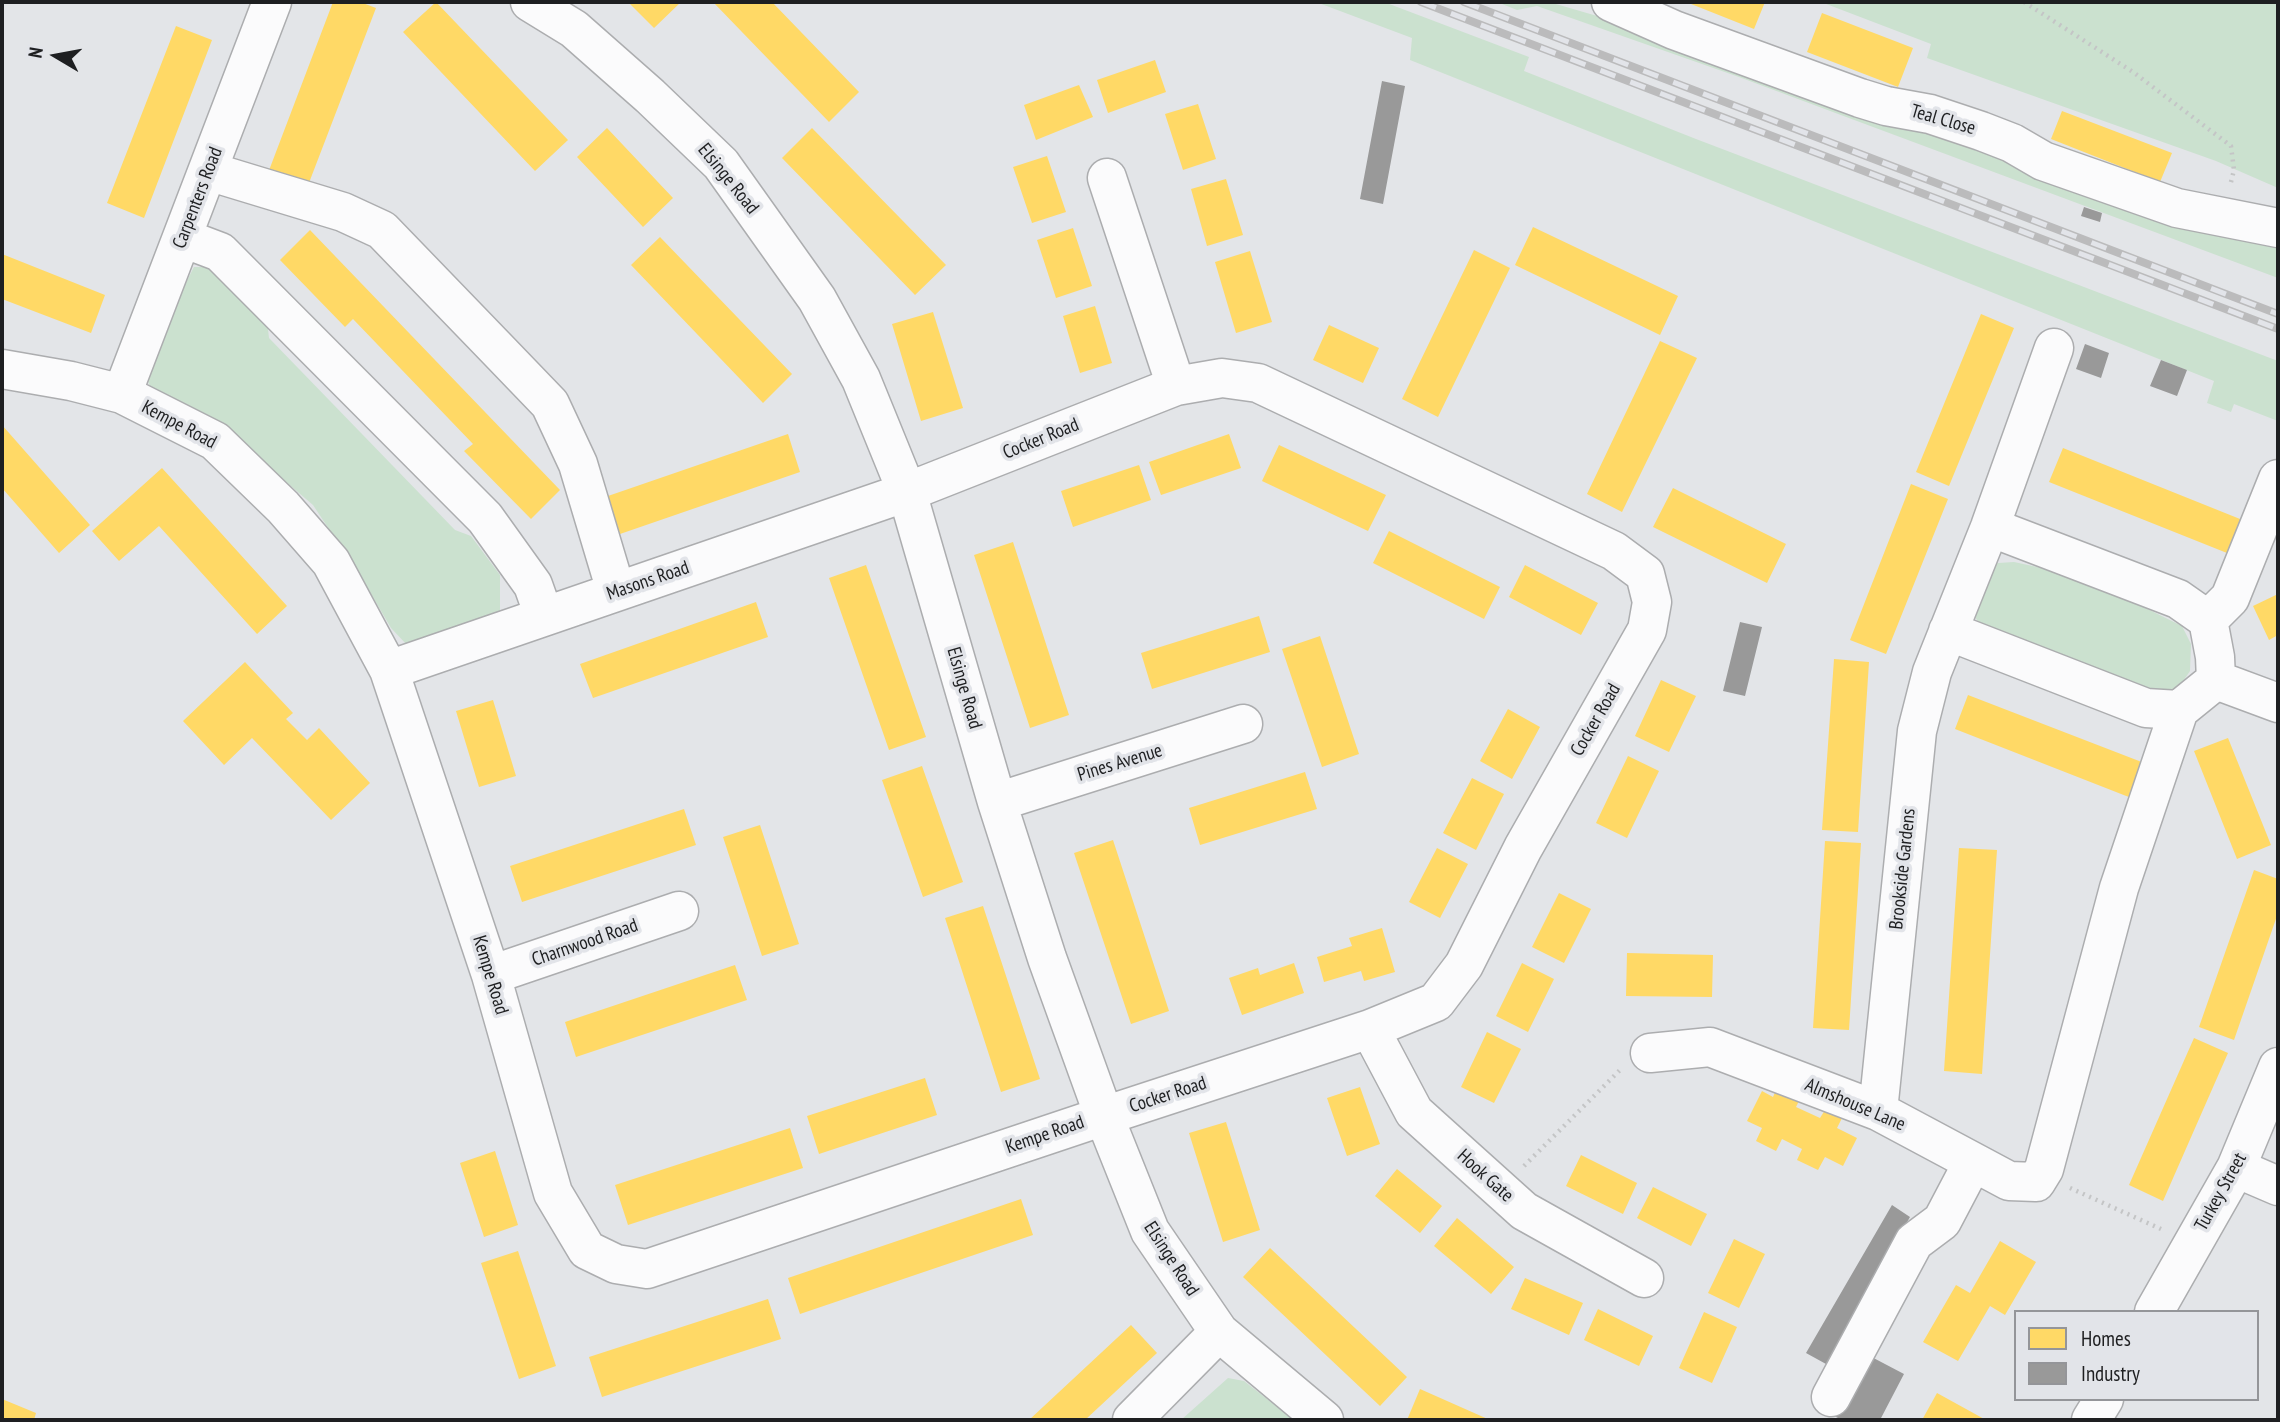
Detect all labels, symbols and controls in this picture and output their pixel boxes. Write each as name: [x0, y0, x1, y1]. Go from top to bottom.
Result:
north arrow: [21, 21, 91, 91]
text: N: [23, 45, 48, 59]
street label: Teal Close: [1908, 100, 1978, 140]
street label: Elsinge Road: [693, 139, 763, 219]
street label: Carpenters Road: [168, 144, 228, 252]
street label: Kempe Road: [138, 396, 220, 454]
street label: Cocker Road: [1000, 413, 1082, 465]
street label: Masons Road: [604, 556, 692, 606]
street label: Elsinge Road: [941, 645, 987, 731]
street label: Cocker Road: [1566, 680, 1626, 760]
street label: Pines Avenue: [1075, 739, 1165, 787]
street label: Brookside Gardens: [1885, 807, 1921, 931]
street label: Charnwood Road: [529, 914, 641, 972]
street label: Kempe Road: [467, 933, 513, 1017]
street label: Cocker Road: [1127, 1072, 1209, 1118]
street label: Almshouse Lane: [1801, 1074, 1909, 1136]
street label: Kempe Road: [1003, 1111, 1087, 1159]
street label: Hook Gate: [1452, 1145, 1518, 1207]
street label: Turkey Street: [2190, 1149, 2252, 1235]
street label: Elsinge Road: [1139, 1218, 1203, 1300]
legend: [2014, 1310, 2259, 1401]
text: Homes: [2081, 1325, 2131, 1352]
text: Industry: [2081, 1360, 2140, 1387]

